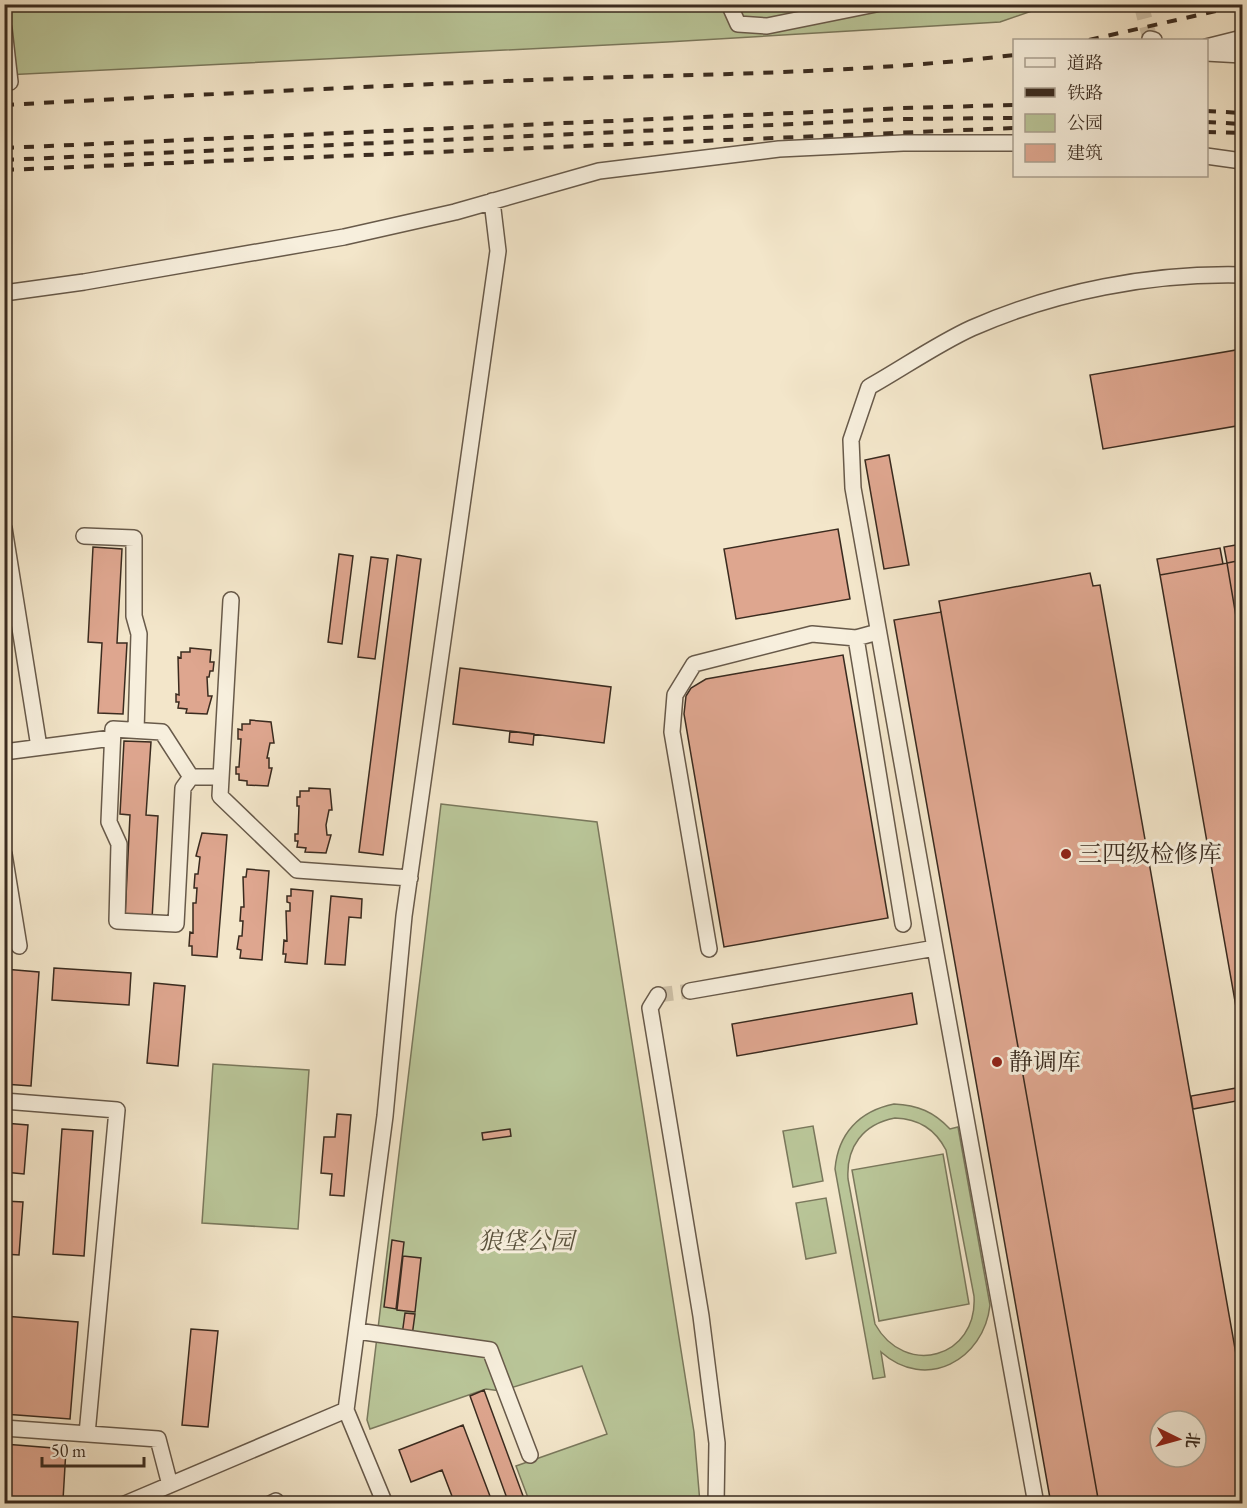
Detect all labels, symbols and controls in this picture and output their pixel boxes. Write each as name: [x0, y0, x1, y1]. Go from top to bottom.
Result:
legend: [1013, 39, 1208, 177]
text: 道路: [1067, 51, 1103, 74]
text: 铁路: [1067, 81, 1103, 104]
text: 公园: [1067, 111, 1103, 134]
text: 建筑: [1067, 141, 1103, 164]
place label: 三四级检修库: [1078, 838, 1222, 869]
marker: 三四级检修库: [1059, 847, 1073, 861]
place label: 静调库: [1009, 1046, 1081, 1077]
marker: 静调库: [990, 1055, 1004, 1069]
park label: 狼垡公园: [478, 1225, 578, 1256]
north arrow: [1148, 1409, 1208, 1469]
scale bar: [42, 1430, 144, 1468]
text: 北: [1181, 1431, 1204, 1449]
text: 50 m: [51, 1439, 86, 1462]

